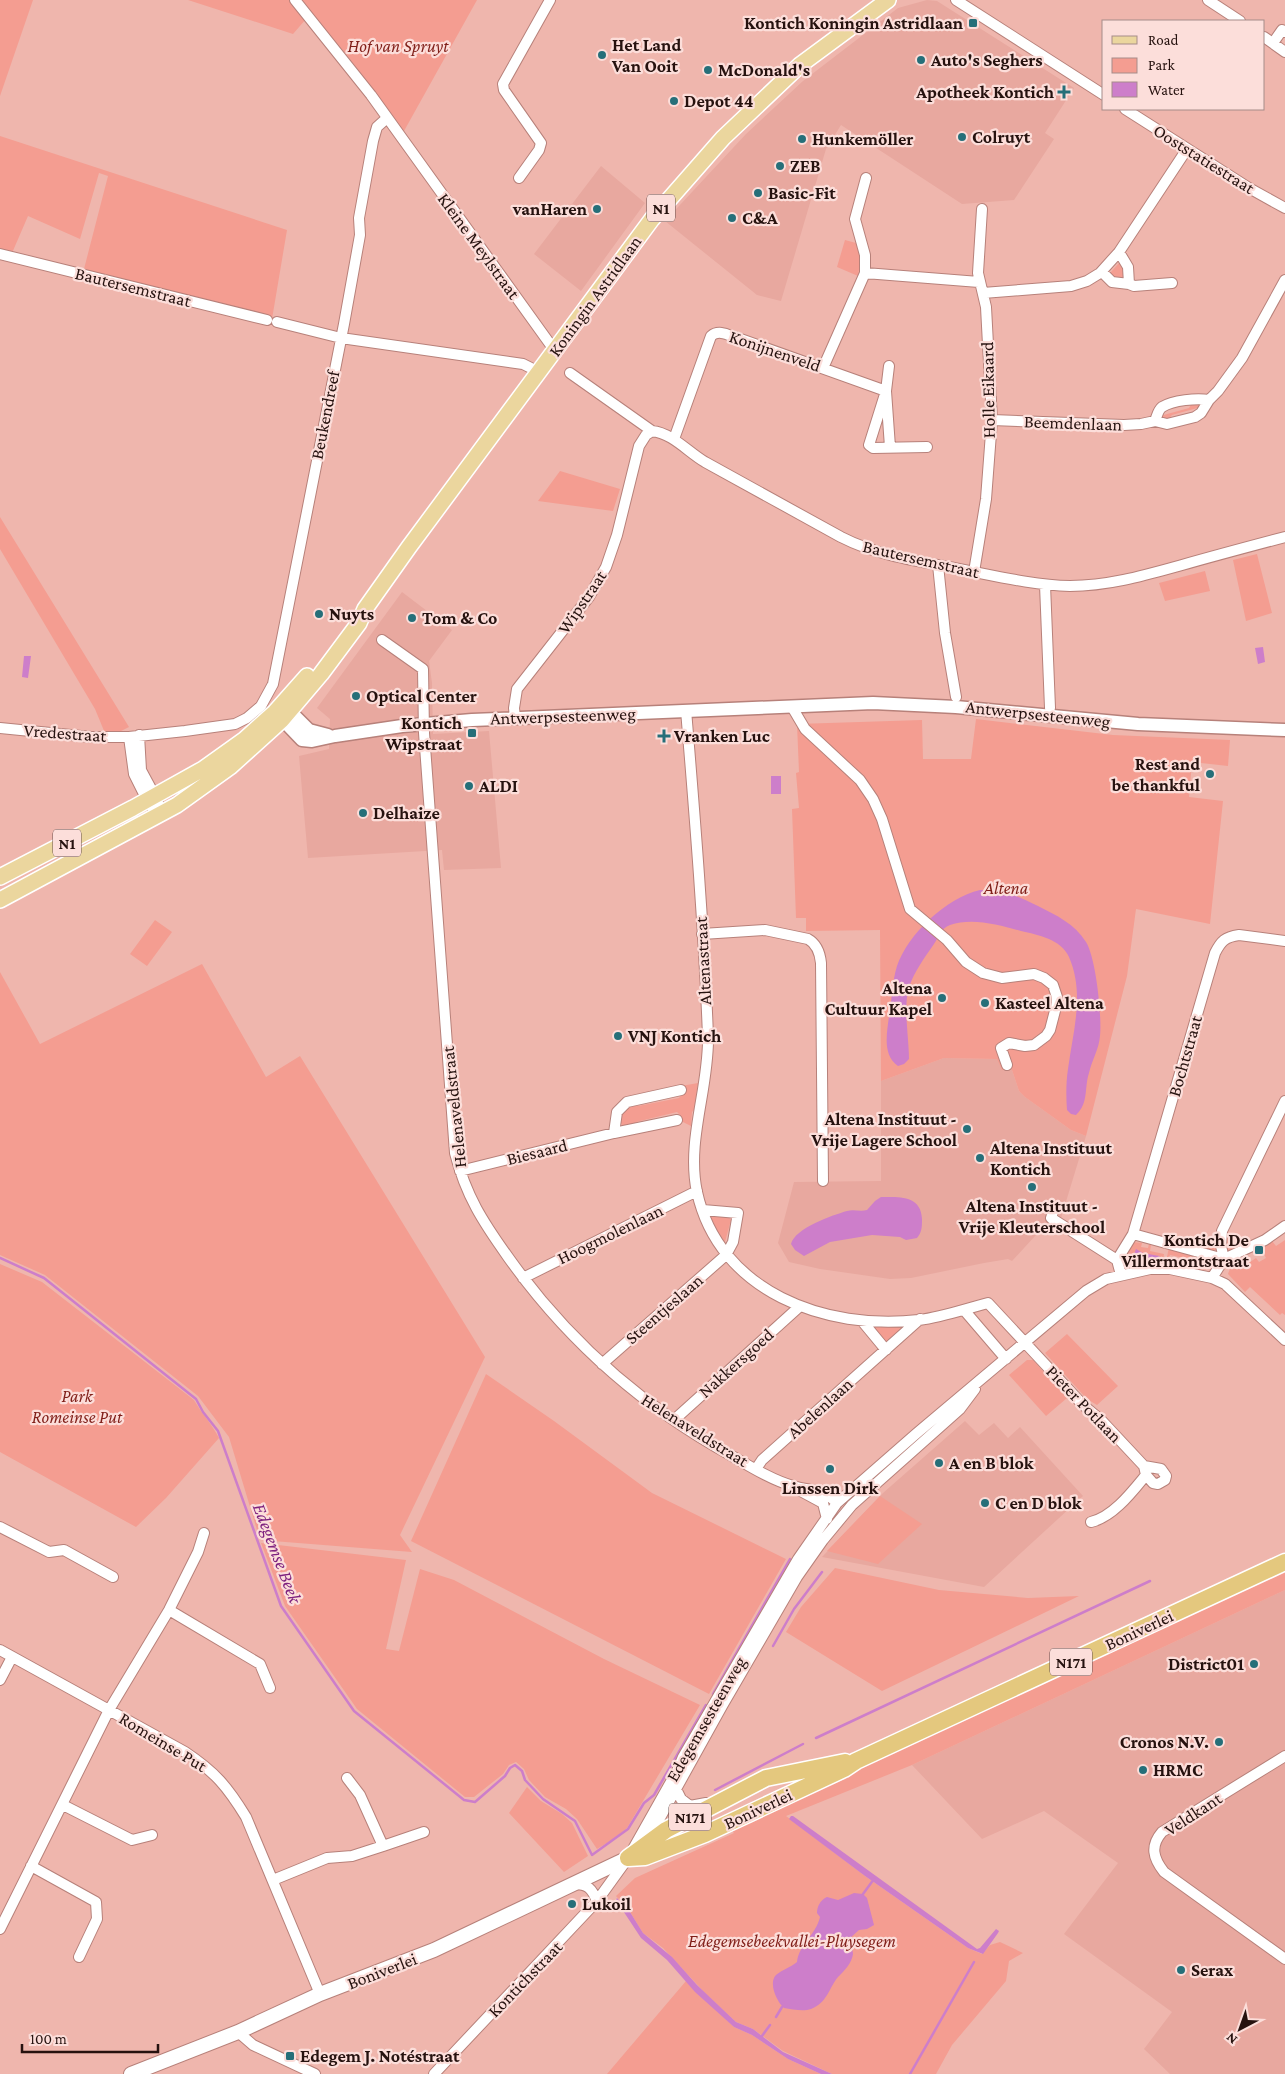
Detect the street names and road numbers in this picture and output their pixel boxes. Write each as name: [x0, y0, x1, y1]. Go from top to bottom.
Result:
street label: Ooststatiestraat: [1150, 120, 1259, 199]
street label: Kleine Meylstraat: [434, 189, 525, 304]
road number: N1: [647, 194, 675, 222]
street label: Koningin Astridlaan: [544, 231, 646, 360]
street label: Bautersemstraat: [73, 263, 194, 311]
street label: Konijnenveld: [726, 326, 824, 377]
street label: Holle Eikaard: [977, 341, 999, 438]
street label: Beukendreef: [307, 367, 344, 461]
street label: Beemdenlaan: [1024, 411, 1123, 435]
street label: Bautersemstraat: [861, 536, 982, 582]
street label: Wipstraat: [554, 566, 611, 637]
street label: Antwerpsesteenweg: [965, 696, 1112, 732]
street label: Antwerpsesteenweg: [490, 703, 636, 729]
street label: Vredestraat: [23, 720, 108, 746]
road number: N1: [53, 830, 81, 856]
street label: Altenastraat: [691, 915, 715, 1006]
street label: Bochtstraat: [1164, 1012, 1206, 1099]
street label: Helenaveldstraat: [438, 1044, 470, 1169]
street label: Biesaard: [505, 1135, 570, 1169]
street label: Hoogmolenlaan: [554, 1200, 666, 1268]
street label: Steentjeslaan: [621, 1270, 708, 1349]
street label: Nakkersgoed: [695, 1324, 778, 1402]
street label: Pieter Potlaan: [1042, 1361, 1126, 1447]
street label: Abelenlaan: [783, 1373, 857, 1442]
street label: Helenaveldstraat: [638, 1389, 753, 1471]
street label: Boniverlei: [1102, 1605, 1176, 1654]
road number: N171: [1050, 1648, 1092, 1675]
street label: Edegemsesteenweg: [662, 1653, 750, 1785]
street label: Romeinse Put: [116, 1708, 211, 1776]
street label: Boniverlei: [721, 1784, 795, 1833]
street label: Veldkant: [1161, 1788, 1226, 1840]
road number: N171: [669, 1804, 711, 1830]
street label: Kontichstraat: [484, 1936, 567, 2021]
street label: Boniverlei: [344, 1949, 420, 1993]

